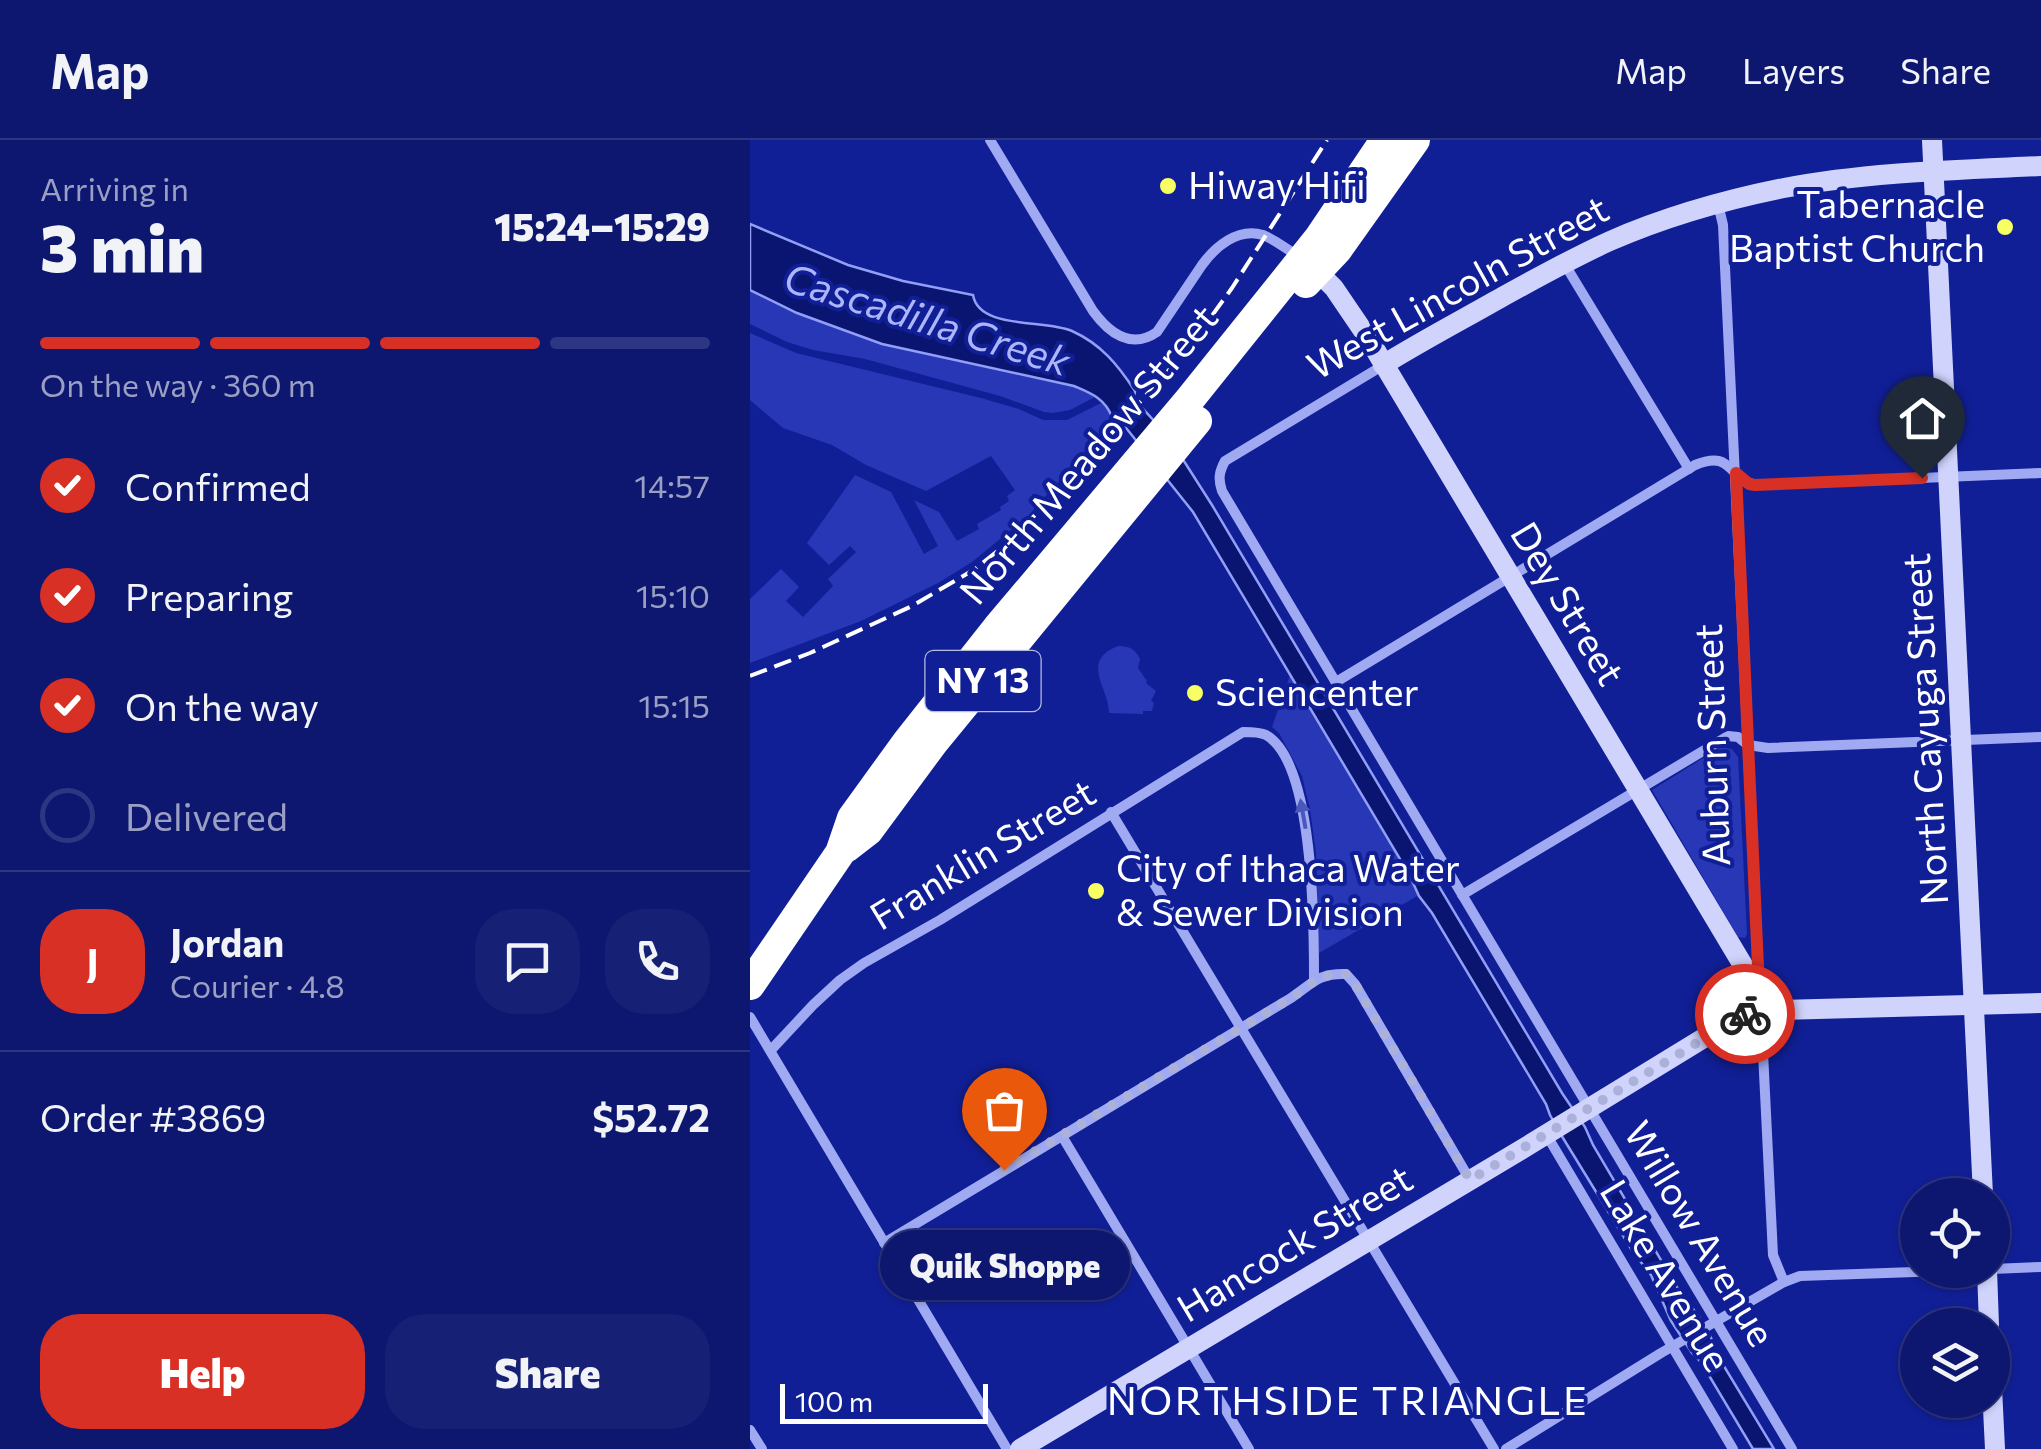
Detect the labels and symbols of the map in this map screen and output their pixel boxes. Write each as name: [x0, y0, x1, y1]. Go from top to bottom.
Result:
place label: Hiway Hifi: [1188, 160, 1366, 207]
marker: Hiway Hifi: [1157, 175, 1179, 197]
place label: Tabernacle Baptist Church: [1729, 179, 1985, 270]
street label: West Lincoln Street: [1298, 184, 1616, 388]
marker: Tabernacle Baptist Church: [1994, 216, 2016, 238]
water label: Cascadilla Creek: [779, 251, 1078, 385]
street label: North Meadow Street: [948, 294, 1226, 613]
pin: [1880, 376, 1965, 479]
street label: Dey Street: [1502, 513, 1636, 693]
street label: North Cayuga Street: [1891, 552, 1956, 906]
street label: Auburn Street: [1683, 623, 1738, 867]
road number: NY 13: [926, 651, 1040, 711]
place label: Sciencenter: [1215, 667, 1419, 714]
marker: Sciencenter: [1184, 682, 1206, 704]
street label: Franklin Street: [861, 767, 1103, 938]
one-way arrow: [1295, 797, 1310, 829]
place label: City of Ithaca Water & Sewer Division: [1116, 843, 1460, 934]
marker: City of Ithaca Water & Sewer Division: [1085, 880, 1107, 902]
courier: [1695, 964, 1795, 1064]
pin: [962, 1068, 1047, 1171]
street label: Willow Avenue: [1616, 1112, 1787, 1354]
street label: Hancock Street: [1168, 1153, 1420, 1330]
street label: Lake Avenue: [1592, 1170, 1743, 1379]
callout: Quik Shoppe: [879, 1230, 1129, 1300]
district label: NORTHSIDE TRIANGLE: [1107, 1374, 1589, 1423]
scale bar: [780, 1379, 988, 1424]

